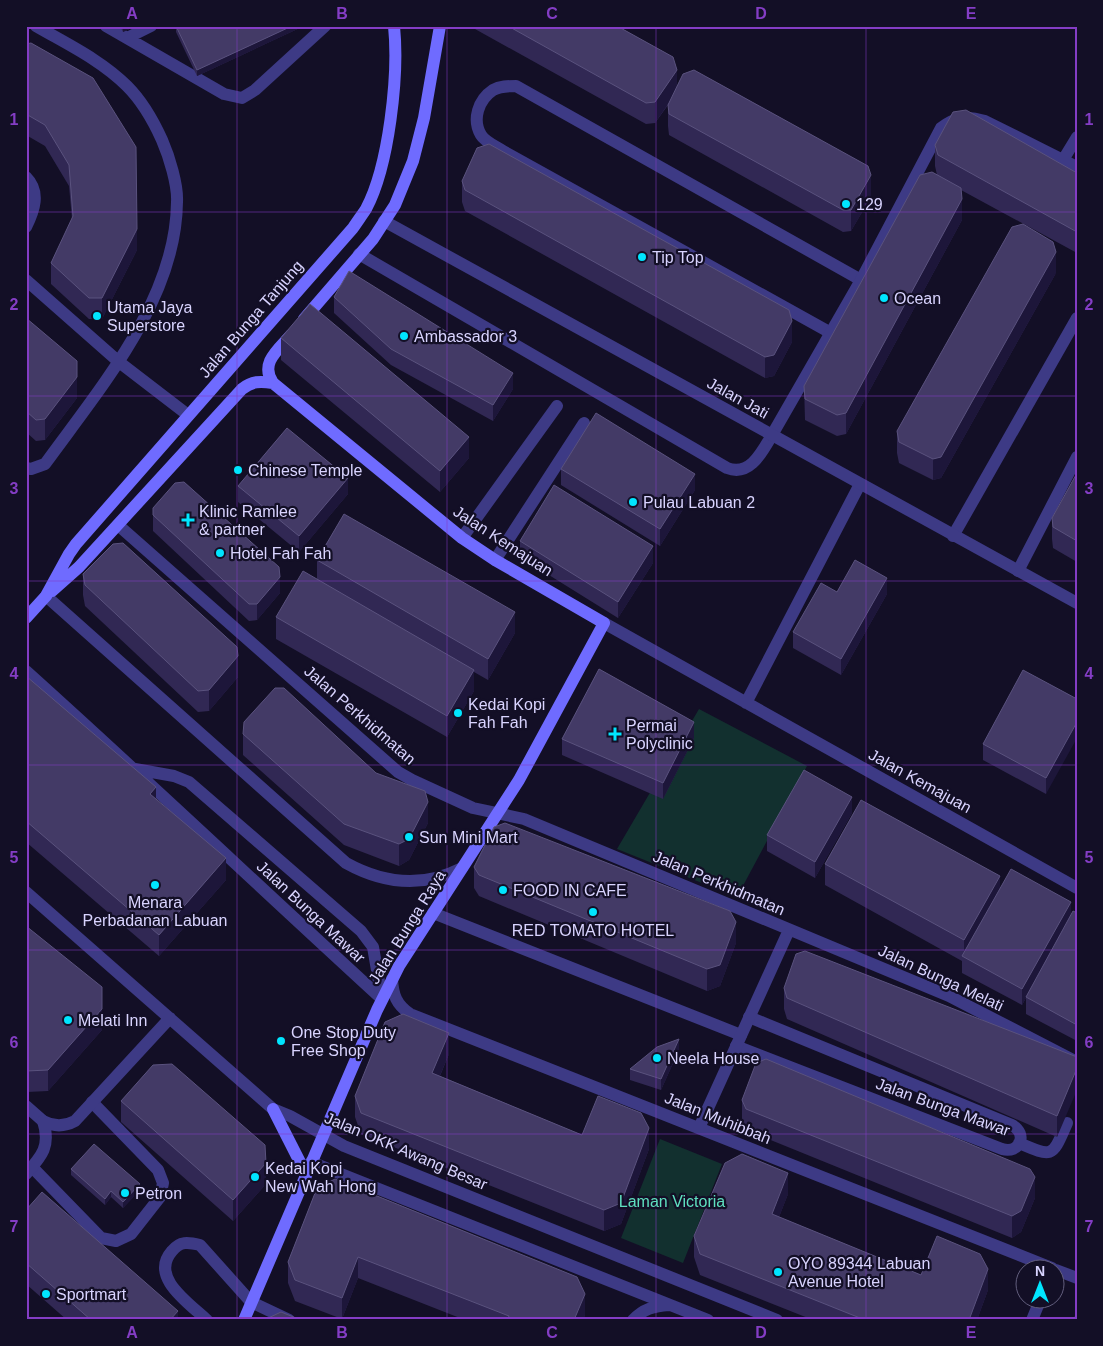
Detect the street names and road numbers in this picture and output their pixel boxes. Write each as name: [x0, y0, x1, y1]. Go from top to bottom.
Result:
street label: Jalan Bunga Tanjung: [196, 257, 306, 381]
street label: Jalan Jati: [704, 374, 772, 422]
street label: Jalan Kemajuan: [450, 503, 556, 579]
street label: Jalan Perkhidmatan: [301, 662, 419, 768]
street label: Jalan Kemajuan: [866, 746, 974, 816]
street label: Jalan Perkhidmatan: [651, 848, 787, 918]
street label: Jalan Bunga Mawar: [253, 858, 369, 967]
street label: Jalan Bunga Raya: [365, 867, 449, 987]
street label: Jalan Bunga Melati: [876, 942, 1006, 1014]
street label: Jalan Bunga Mawar: [874, 1075, 1013, 1139]
street label: Jalan Muhibbah: [662, 1089, 774, 1147]
street label: Jalan OKK Awang Besar: [322, 1109, 490, 1193]

